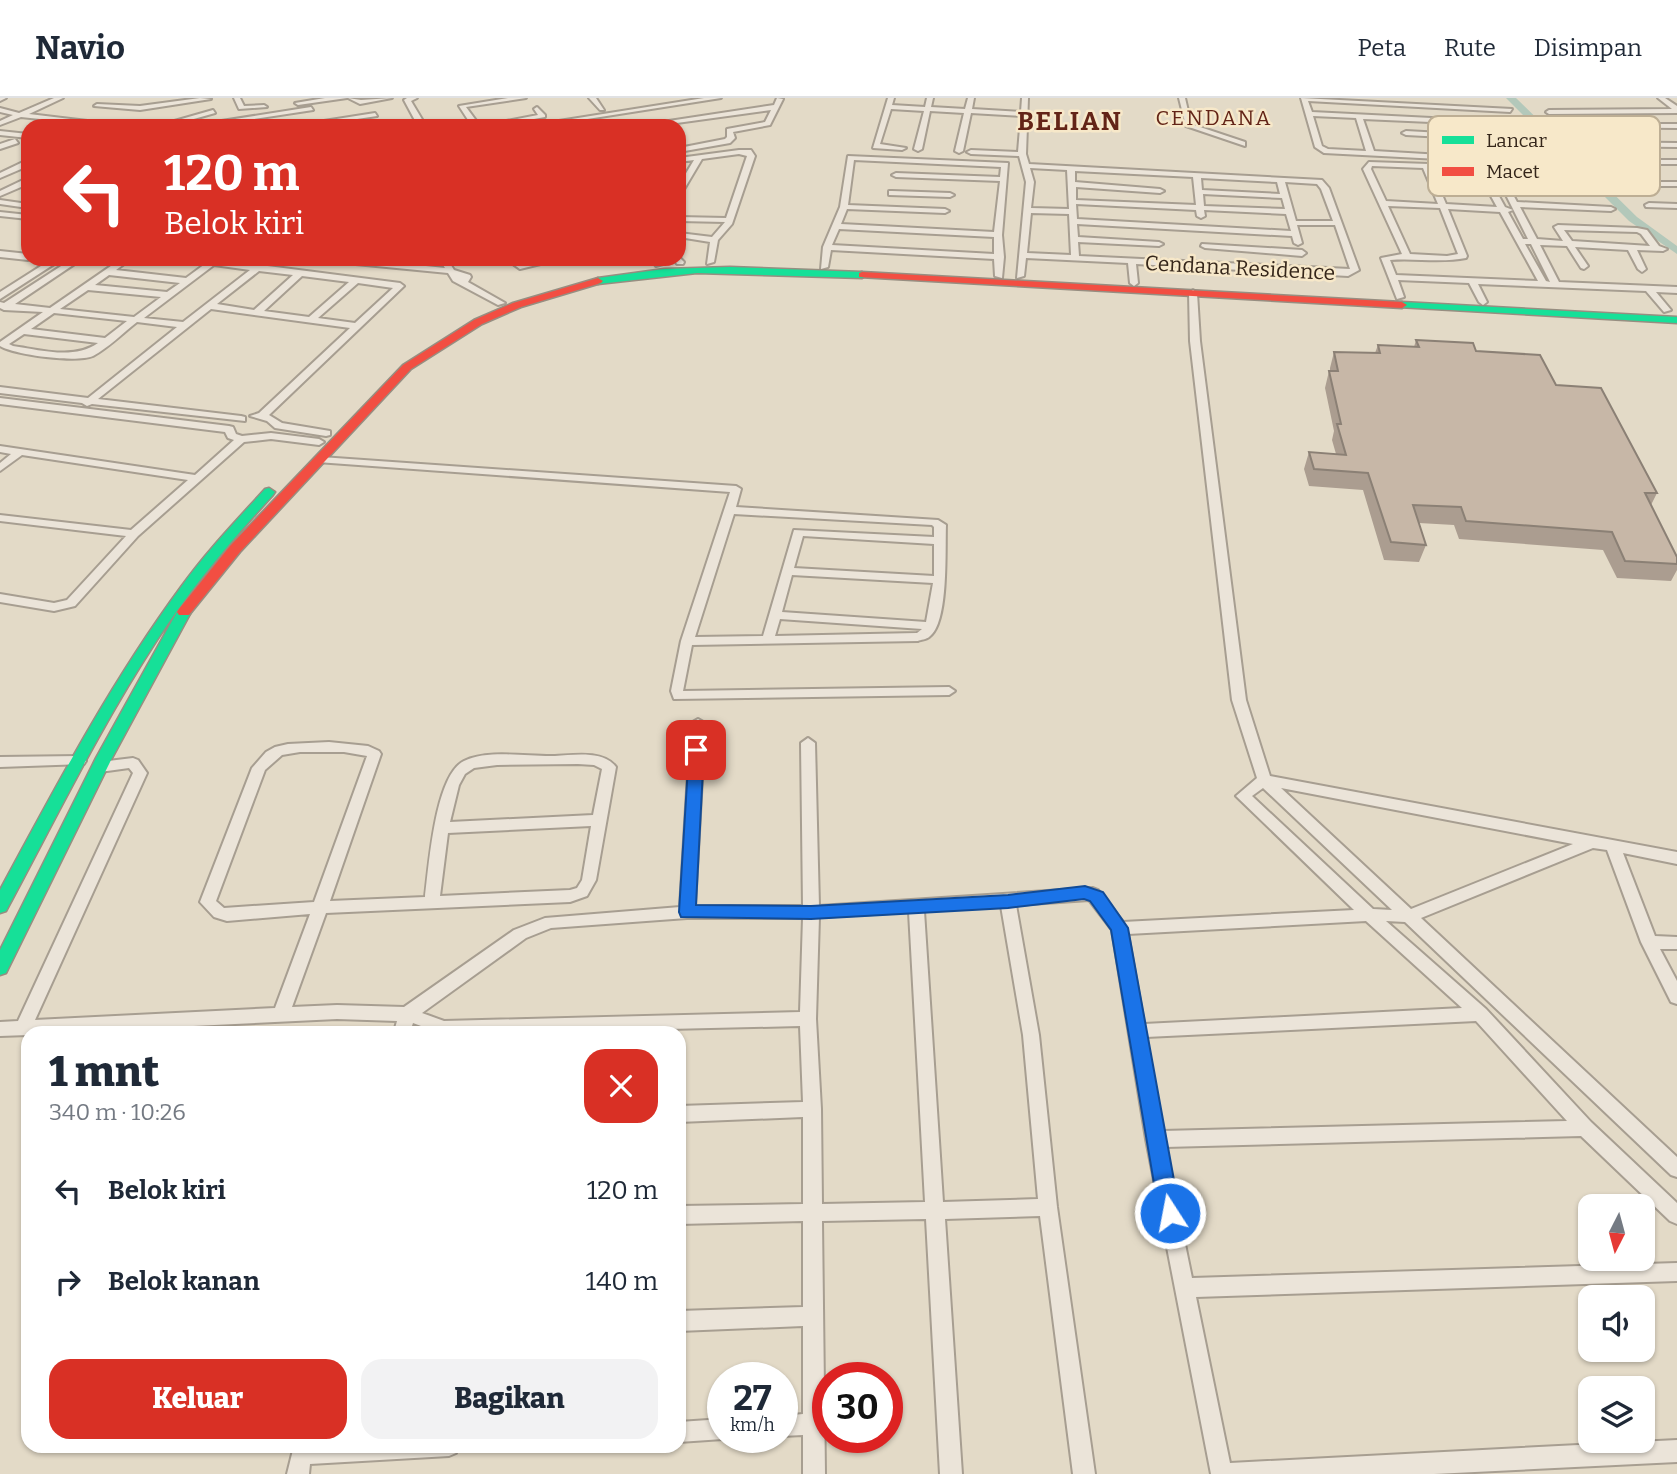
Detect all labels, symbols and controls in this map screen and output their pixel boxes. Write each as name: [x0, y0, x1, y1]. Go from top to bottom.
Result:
text: Navio: [35, 28, 125, 68]
text: Peta: [1357, 34, 1406, 62]
text: Rute: [1444, 34, 1496, 62]
text: Disimpan: [1534, 34, 1642, 62]
district label: CENDANA: [1156, 105, 1272, 131]
district label: BELIAN: [1017, 106, 1123, 137]
legend: [1428, 116, 1660, 196]
text: Lancar: [1486, 129, 1547, 152]
text: 120 m: [164, 144, 299, 203]
icon: left: [49, 147, 140, 238]
text: Macet: [1486, 160, 1540, 183]
text: Belok kiri: [164, 204, 304, 242]
street label: Cendana Residence: [1144, 250, 1336, 286]
pin: [666, 720, 726, 780]
icon: arrive: [677, 731, 715, 769]
text: 1 mnt: [49, 1047, 159, 1097]
button: close: [584, 1049, 658, 1123]
text: 340 m · 10:26: [49, 1098, 186, 1126]
icon: left: [49, 1172, 87, 1210]
text: Belok kiri: [108, 1175, 226, 1206]
text: 120 m: [587, 1175, 658, 1206]
position arrow: [1133, 1176, 1207, 1250]
north arrow: [1578, 1194, 1656, 1270]
map controls: [1578, 1194, 1655, 1453]
icon: right: [49, 1263, 87, 1301]
text: Belok kanan: [108, 1266, 260, 1297]
text: 140 m: [586, 1266, 658, 1297]
button: sound: [1578, 1285, 1655, 1362]
button: Keluar: [49, 1359, 347, 1439]
button: Bagikan: [361, 1359, 658, 1439]
speed limit sign: 30: [812, 1362, 903, 1453]
button: layers: [1578, 1376, 1655, 1453]
text: 27: [733, 1377, 772, 1419]
text: km/h: [730, 1414, 775, 1436]

